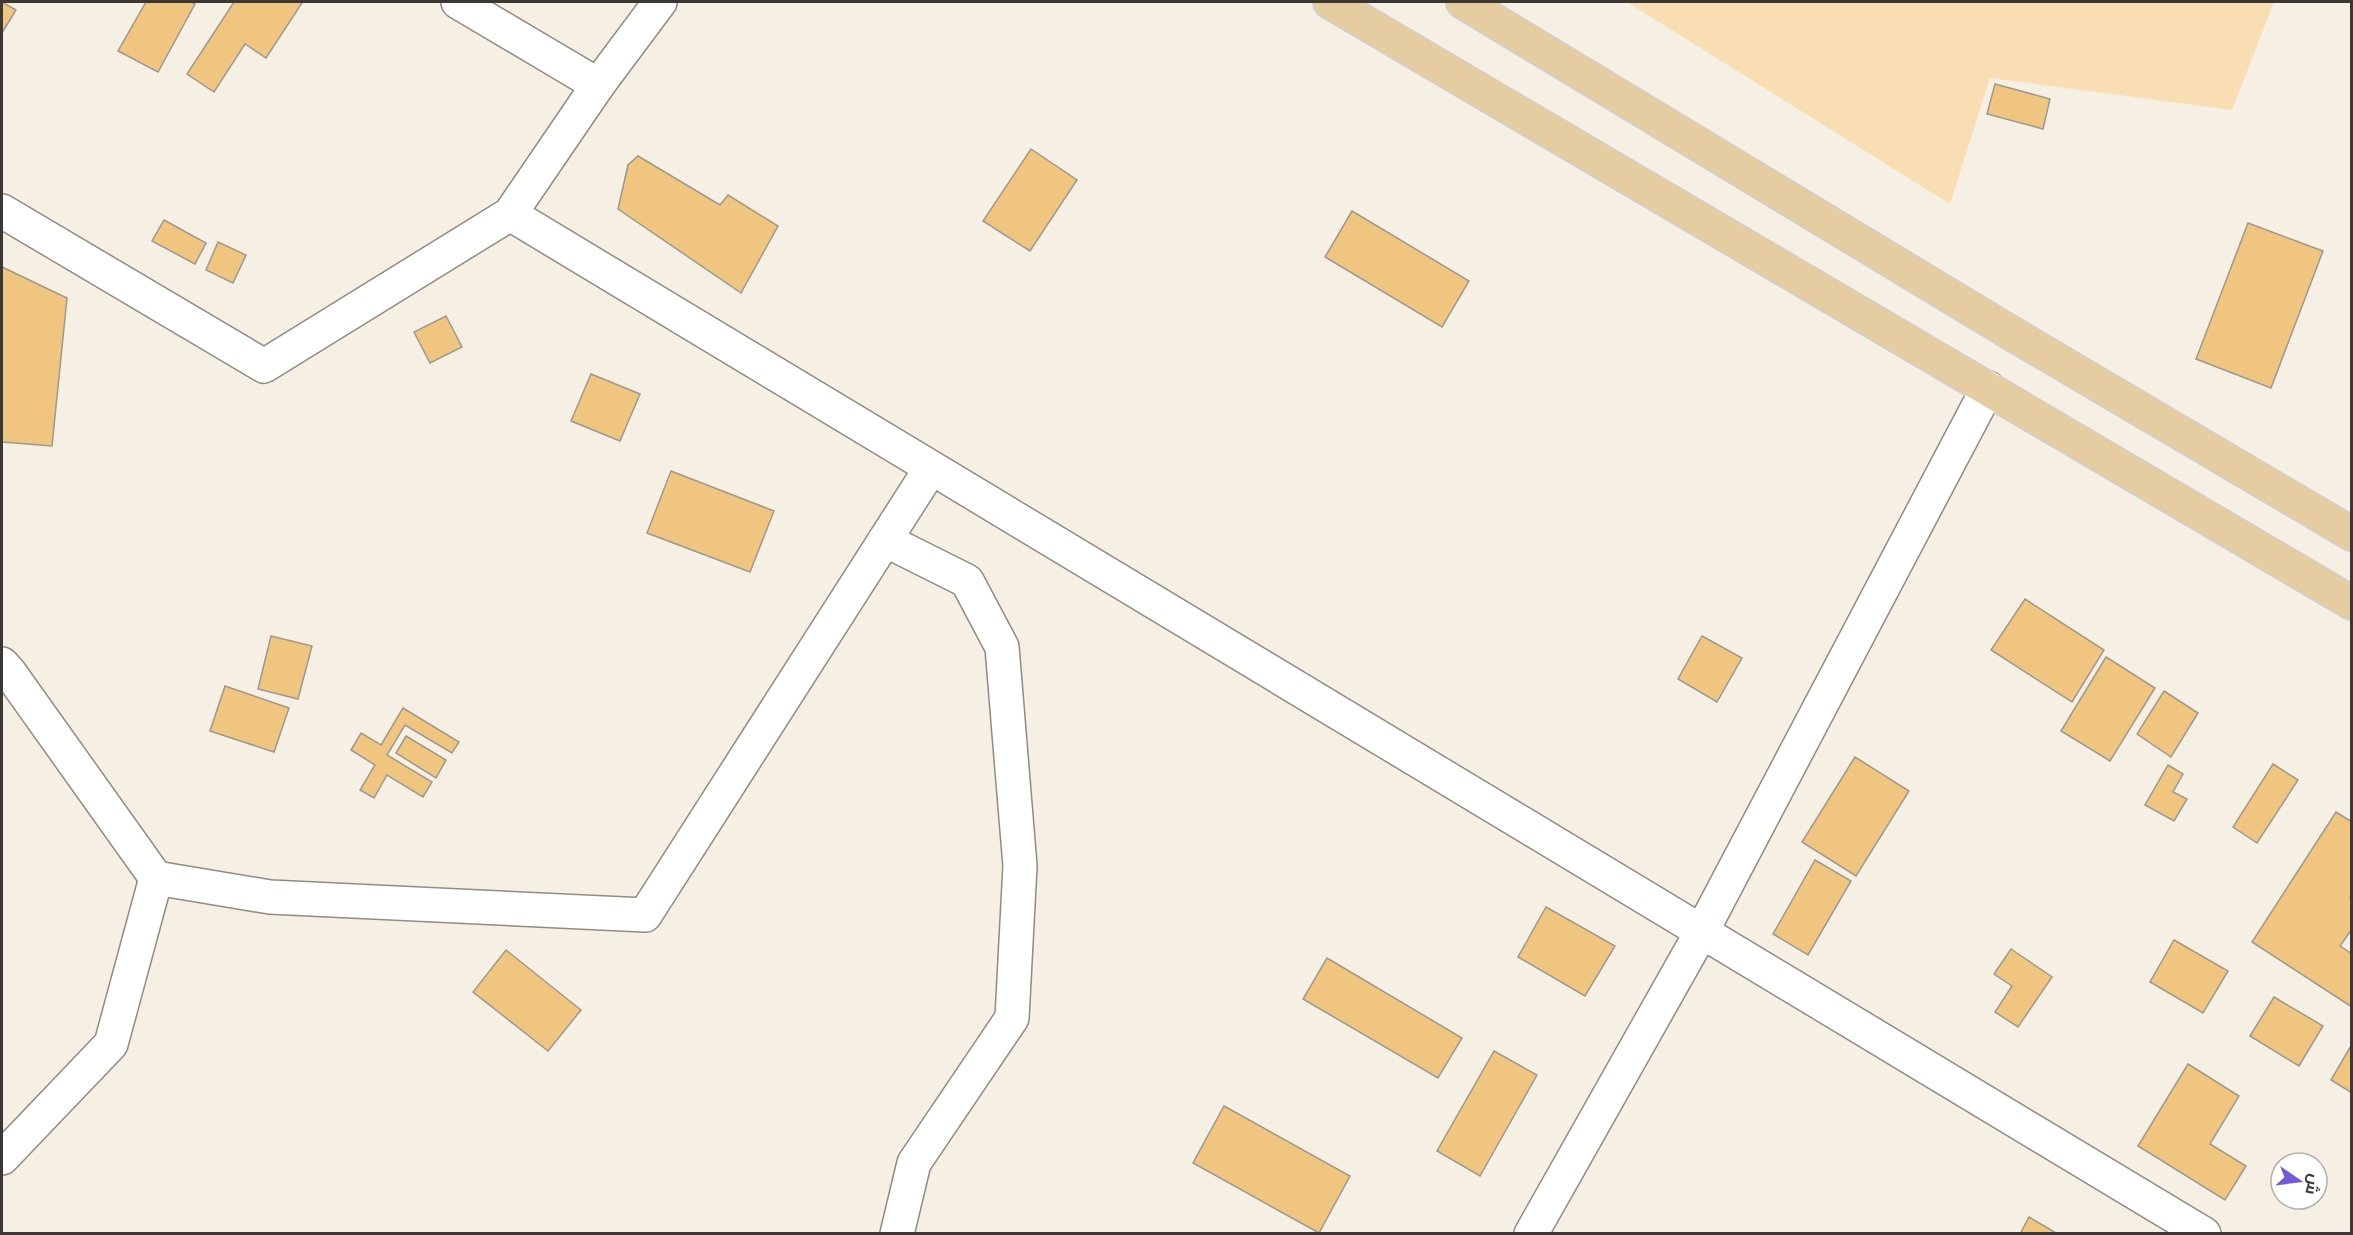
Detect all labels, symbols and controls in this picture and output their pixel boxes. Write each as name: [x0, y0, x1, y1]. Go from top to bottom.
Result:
north arrow: [2269, 1151, 2329, 1211]
text: ش: [2301, 1172, 2324, 1197]

